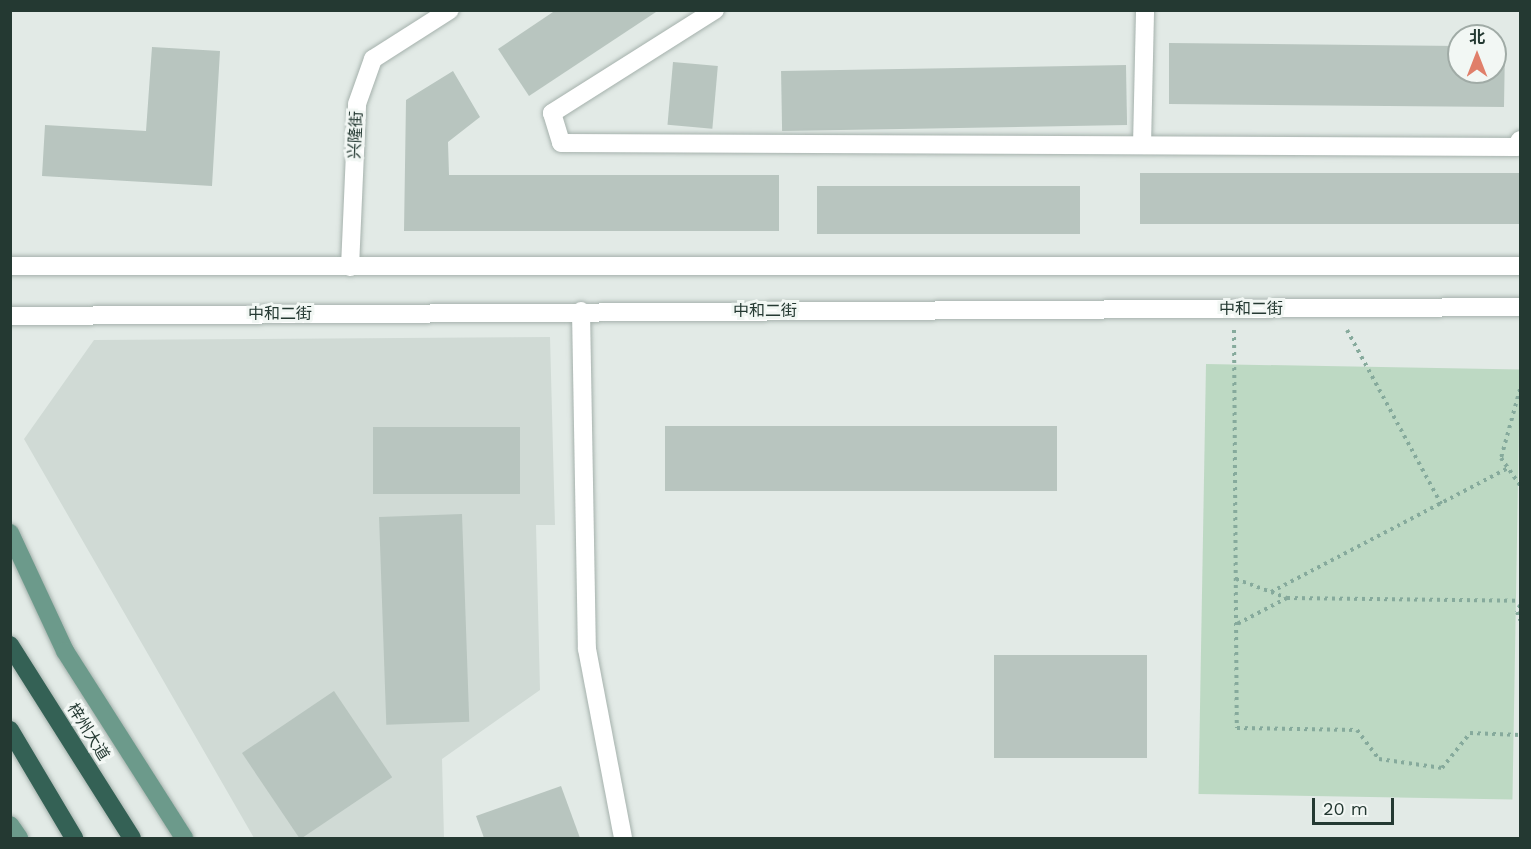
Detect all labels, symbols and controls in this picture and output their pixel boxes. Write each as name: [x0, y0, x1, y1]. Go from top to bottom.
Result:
north arrow: [1447, 24, 1507, 84]
text: 北: [1469, 28, 1485, 47]
street label: 兴隆街: [345, 111, 367, 159]
street label: 中和二街: [1219, 299, 1283, 319]
street label: 中和二街: [733, 301, 797, 321]
street label: 中和二街: [248, 304, 312, 324]
street label: 梓州大道: [63, 700, 113, 764]
scale bar: [1315, 786, 1398, 824]
text: 20 m: [1323, 798, 1368, 819]

